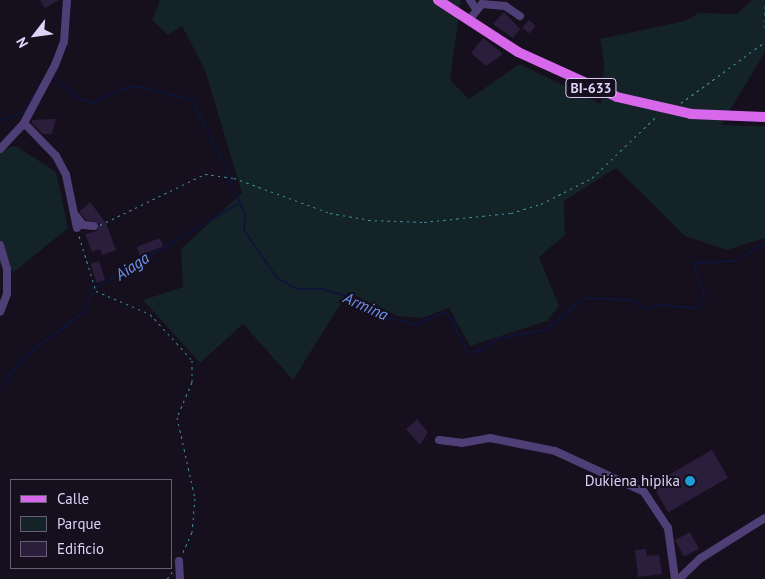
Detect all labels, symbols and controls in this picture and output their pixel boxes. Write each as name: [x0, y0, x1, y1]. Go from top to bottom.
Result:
north arrow: [10, 10, 60, 60]
text: N: [12, 34, 32, 51]
road number: BI-633: [565, 76, 617, 100]
water label: Aiaga: [111, 248, 153, 284]
water label: Armina: [341, 288, 391, 324]
place label: Dukiena hipika: [585, 472, 680, 490]
marker: Dukiena hipika: [684, 475, 696, 487]
legend: [10, 479, 172, 569]
text: Calle: [57, 489, 89, 508]
text: Parque: [57, 514, 101, 533]
text: Edificio: [57, 539, 104, 558]

